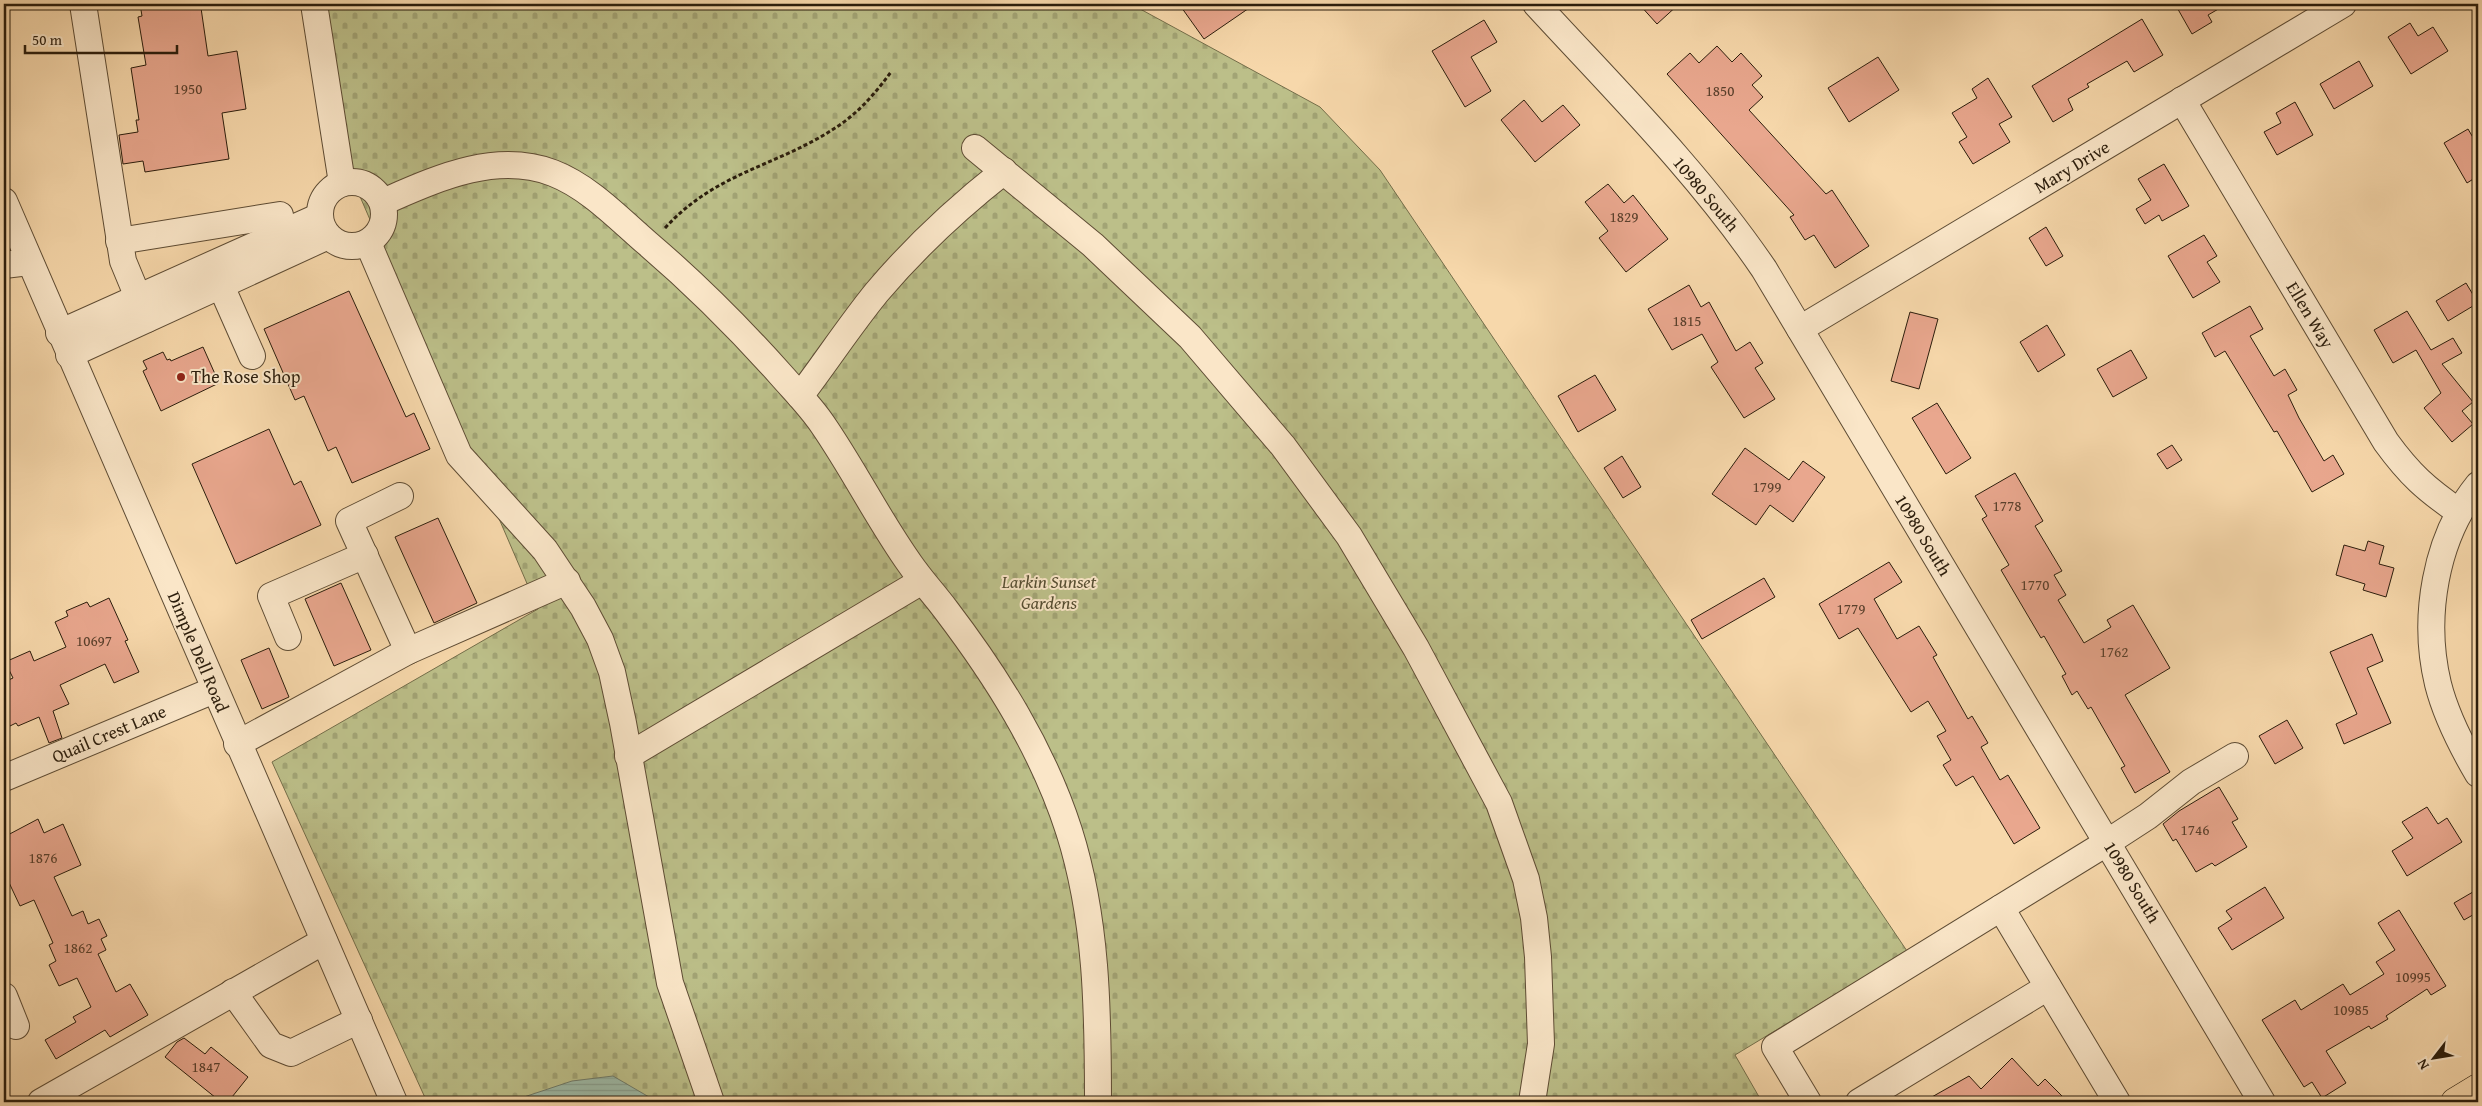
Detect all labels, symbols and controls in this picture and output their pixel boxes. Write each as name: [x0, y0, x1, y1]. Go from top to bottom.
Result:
scale bar: [25, 22, 178, 54]
text: 50 m: [32, 29, 63, 50]
house number: 1950: [174, 78, 202, 99]
house number: 1850: [1706, 80, 1734, 101]
street label: Mary Drive: [2029, 133, 2115, 200]
street label: 10980 South: [1667, 150, 1746, 237]
house number: 1829: [1610, 206, 1638, 227]
street label: Ellen Way: [2280, 276, 2341, 353]
house number: 1815: [1673, 310, 1701, 331]
place label: The Rose Shop: [191, 363, 301, 390]
marker: The Rose Shop: [175, 371, 187, 383]
house number: 1799: [1753, 476, 1781, 497]
street label: 10980 South: [1888, 489, 1959, 581]
house number: 1778: [1993, 495, 2021, 516]
park label: Larkin Sunset Gardens: [1001, 568, 1097, 616]
house number: 1770: [2021, 574, 2049, 595]
street label: Dimple Dell Road: [161, 587, 236, 717]
house number: 1779: [1837, 598, 1865, 619]
house number: 10697: [76, 630, 112, 651]
house number: 1762: [2100, 641, 2128, 662]
street label: Quail Crest Lane: [47, 697, 170, 770]
house number: 1746: [2181, 819, 2209, 840]
street label: 10980 South: [2097, 836, 2168, 928]
house number: 1876: [29, 847, 57, 868]
house number: 1862: [64, 937, 92, 958]
house number: 10995: [2395, 966, 2431, 987]
house number: 10985: [2333, 999, 2369, 1020]
north arrow: [2410, 1034, 2460, 1084]
text: N: [2412, 1055, 2434, 1074]
house number: 1847: [192, 1056, 220, 1077]

